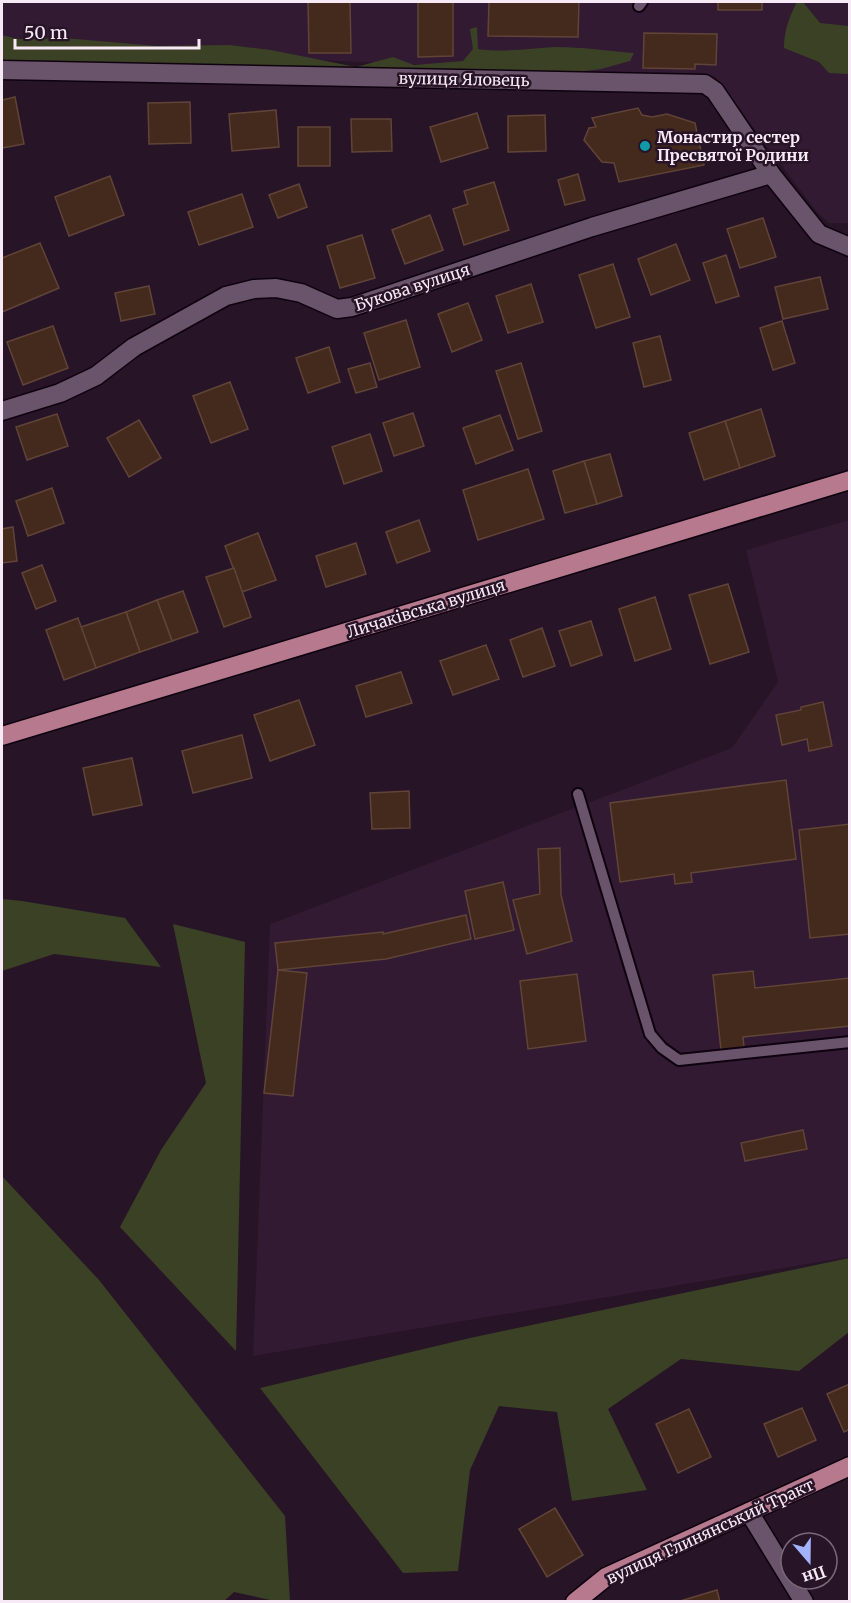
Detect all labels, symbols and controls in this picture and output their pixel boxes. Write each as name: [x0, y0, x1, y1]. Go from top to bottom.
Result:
scale bar: [15, 12, 200, 50]
text: 50 m: [24, 21, 68, 44]
street label: вулиця Яловець: [398, 68, 530, 90]
place label: Монастир сестер Пресвятої Родини: [657, 127, 809, 165]
marker: Монастир сестер Пресвятої Родини: [638, 139, 652, 153]
street label: Букова вулиця: [352, 259, 472, 315]
street label: Личаківська вулиця: [344, 574, 508, 642]
street label: вулиця Глинянський Тракт: [603, 1474, 817, 1588]
north arrow: [779, 1531, 839, 1591]
text: Пн: [799, 1562, 829, 1589]

